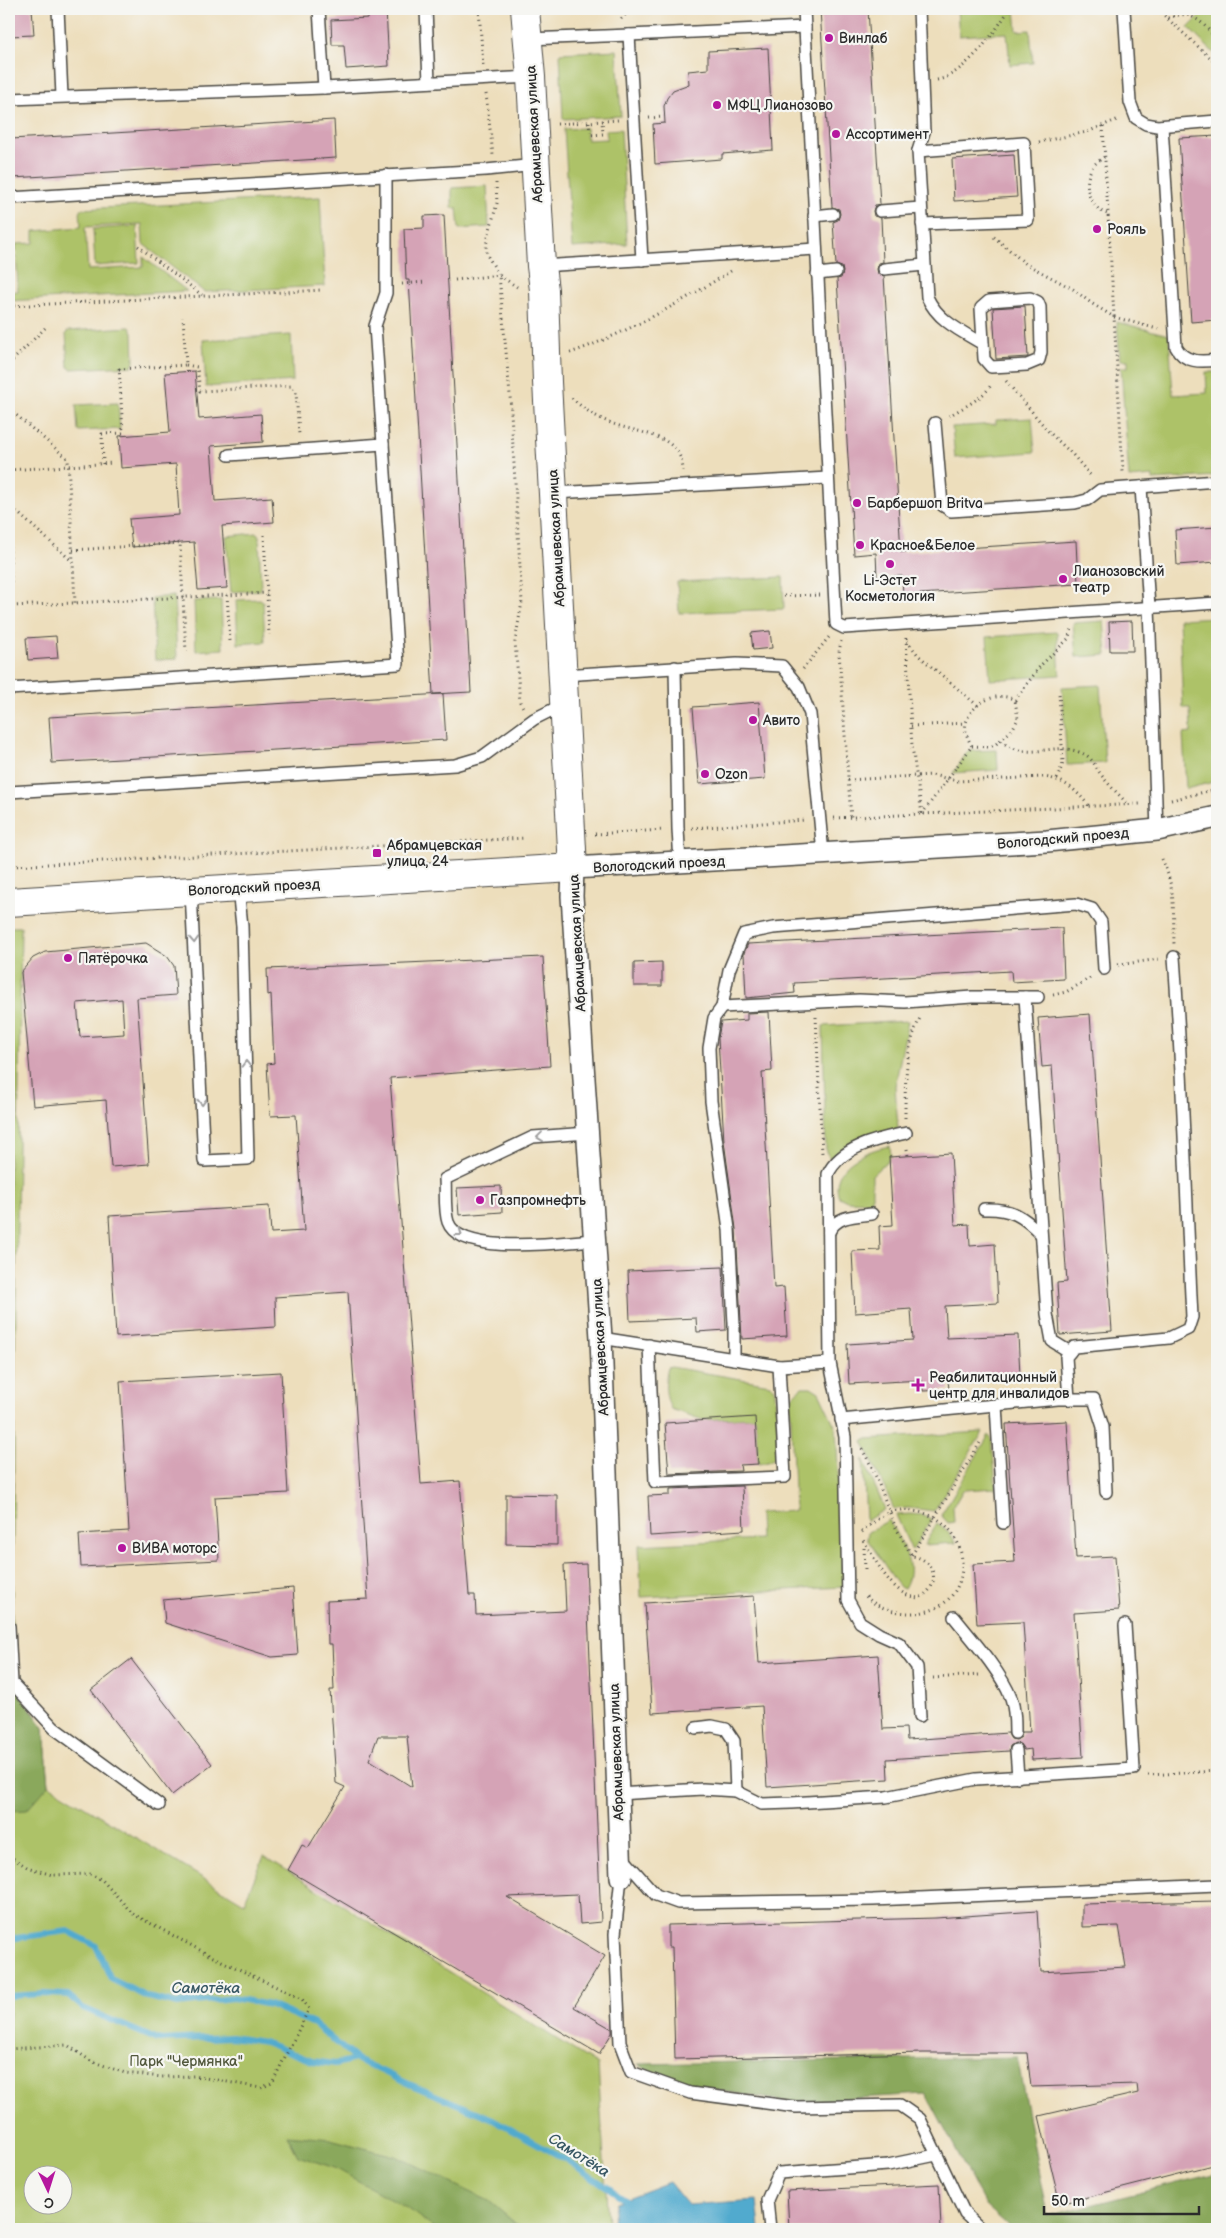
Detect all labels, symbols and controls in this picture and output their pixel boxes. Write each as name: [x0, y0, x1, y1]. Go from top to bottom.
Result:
place label: Винлаб: [839, 30, 888, 47]
marker: Винлаб: [823, 32, 835, 44]
street label: Абрамцевская улица: [522, 64, 547, 204]
place label: МФЦ Лианозово: [727, 97, 833, 114]
marker: МФЦ Лианозово: [711, 99, 723, 111]
place label: Ассортимент: [845, 126, 929, 143]
marker: Ассортимент: [830, 128, 842, 140]
place label: Рояль: [1107, 221, 1146, 238]
marker: Рояль: [1091, 223, 1103, 235]
street label: Абрамцевская улица: [544, 468, 569, 608]
place label: Барбершоп Britva: [867, 495, 983, 512]
marker: Барбершоп Britva: [851, 497, 863, 509]
place label: Красное&Белое: [870, 537, 975, 554]
marker: Красное&Белое: [854, 539, 866, 551]
marker: Li-Эстет Косметология: [884, 558, 896, 570]
place label: Лианозовский театр: [1072, 563, 1165, 596]
place label: Li-Эстет Косметология: [845, 572, 935, 605]
marker: Лианозовский театр: [1057, 573, 1069, 585]
place label: Авито: [762, 712, 800, 729]
marker: Авито: [747, 714, 759, 726]
place label: Ozon: [715, 766, 748, 783]
marker: Ozon: [699, 768, 711, 780]
street label: Вологодский проезд: [996, 824, 1130, 853]
place label: Абрамцевская улица, 24: [386, 837, 482, 870]
marker: Абрамцевская улица, 24: [371, 847, 383, 859]
street label: Вологодский проезд: [593, 853, 726, 876]
street label: Абрамцевская улица: [565, 873, 590, 1013]
street label: Вологодский проезд: [188, 876, 321, 899]
one-way arrow: [188, 936, 199, 944]
place label: Пятёрочка: [78, 950, 149, 967]
marker: Пятёрочка: [62, 952, 74, 964]
one-way arrow: [240, 1060, 251, 1068]
one-way arrow: [196, 1098, 207, 1106]
one-way arrow: [535, 1131, 543, 1142]
place label: Газпромнефть: [490, 1192, 586, 1209]
marker: Газпромнефть: [474, 1194, 486, 1206]
one-way arrow: [453, 1227, 463, 1236]
street label: Абрамцевская улица: [588, 1277, 613, 1417]
place label: Реабилитационный центр для инвалидов: [929, 1369, 1070, 1402]
marker: Реабилитационный центр для инвалидов: [911, 1378, 925, 1392]
place label: ВИВА моторс: [132, 1540, 217, 1557]
marker: ВИВА моторс: [116, 1542, 128, 1554]
street label: Абрамцевская улица: [606, 1682, 627, 1822]
water label: Самотёка: [172, 1979, 241, 1998]
park label: Парк "Чермянка": [129, 2053, 243, 2070]
water label: Самотёка: [545, 2129, 613, 2182]
north arrow: [22, 2166, 72, 2216]
scale bar: [1044, 2183, 1198, 2215]
text: 50 m: [1051, 2192, 1085, 2211]
text: С: [43, 2194, 54, 2211]

